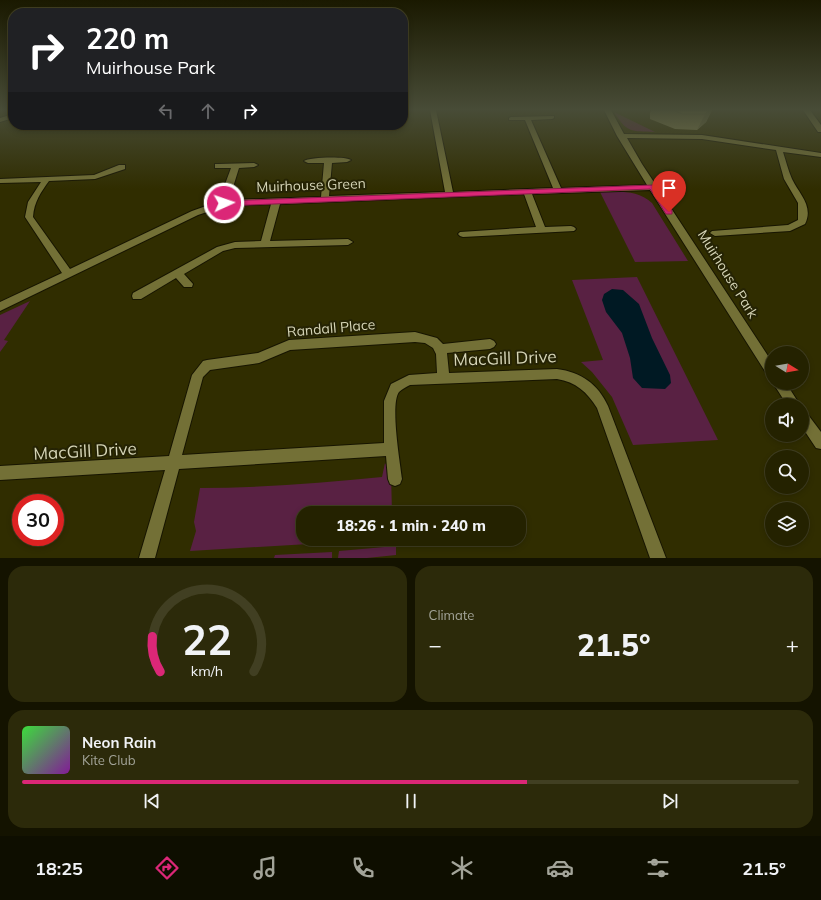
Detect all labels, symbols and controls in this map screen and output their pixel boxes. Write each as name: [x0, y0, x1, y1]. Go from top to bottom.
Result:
text: 220 m: [86, 21, 169, 56]
icon: right: [20, 24, 72, 76]
text: Muirhouse Park: [86, 56, 215, 79]
icon: left: [155, 100, 177, 122]
icon: ahead: [197, 100, 219, 122]
icon: right: [239, 100, 261, 122]
pin: [652, 171, 686, 212]
street label: Muirhouse Green: [256, 174, 366, 196]
icon: arrive: [658, 177, 680, 199]
position arrow: [203, 182, 245, 224]
street label: Muirhouse Park: [694, 227, 763, 322]
street label: Randall Place: [286, 315, 376, 341]
street label: MacGill Drive: [453, 345, 557, 370]
north arrow: [765, 346, 809, 390]
map controls: [765, 346, 809, 546]
button: sound: [765, 398, 809, 442]
street label: MacGill Drive: [33, 437, 137, 464]
button: search: [765, 450, 809, 494]
speed limit sign: 30: [12, 494, 64, 546]
button: layers: [765, 502, 809, 546]
text: 18:26 · 1 min · 240 m: [336, 516, 486, 535]
text: Climate: [429, 607, 474, 623]
text: 22: [182, 613, 232, 665]
text: 21.5°: [577, 626, 650, 664]
text: −: [429, 631, 442, 659]
text: +: [786, 631, 799, 659]
text: km/h: [191, 662, 223, 680]
text: Neon Rain: [82, 733, 156, 752]
text: Kite Club: [82, 752, 136, 768]
icon: previous: [141, 790, 163, 812]
icon: pause: [400, 790, 422, 812]
icon: next: [659, 790, 681, 812]
icon: directions: [153, 854, 181, 882]
icon: music: [251, 854, 279, 882]
icon: phone: [349, 854, 377, 882]
icon: climate: [448, 854, 476, 882]
icon: car: [546, 854, 574, 882]
icon: filters: [644, 854, 672, 882]
text: 18:25: [35, 857, 83, 880]
text: 21.5°: [742, 857, 786, 880]

